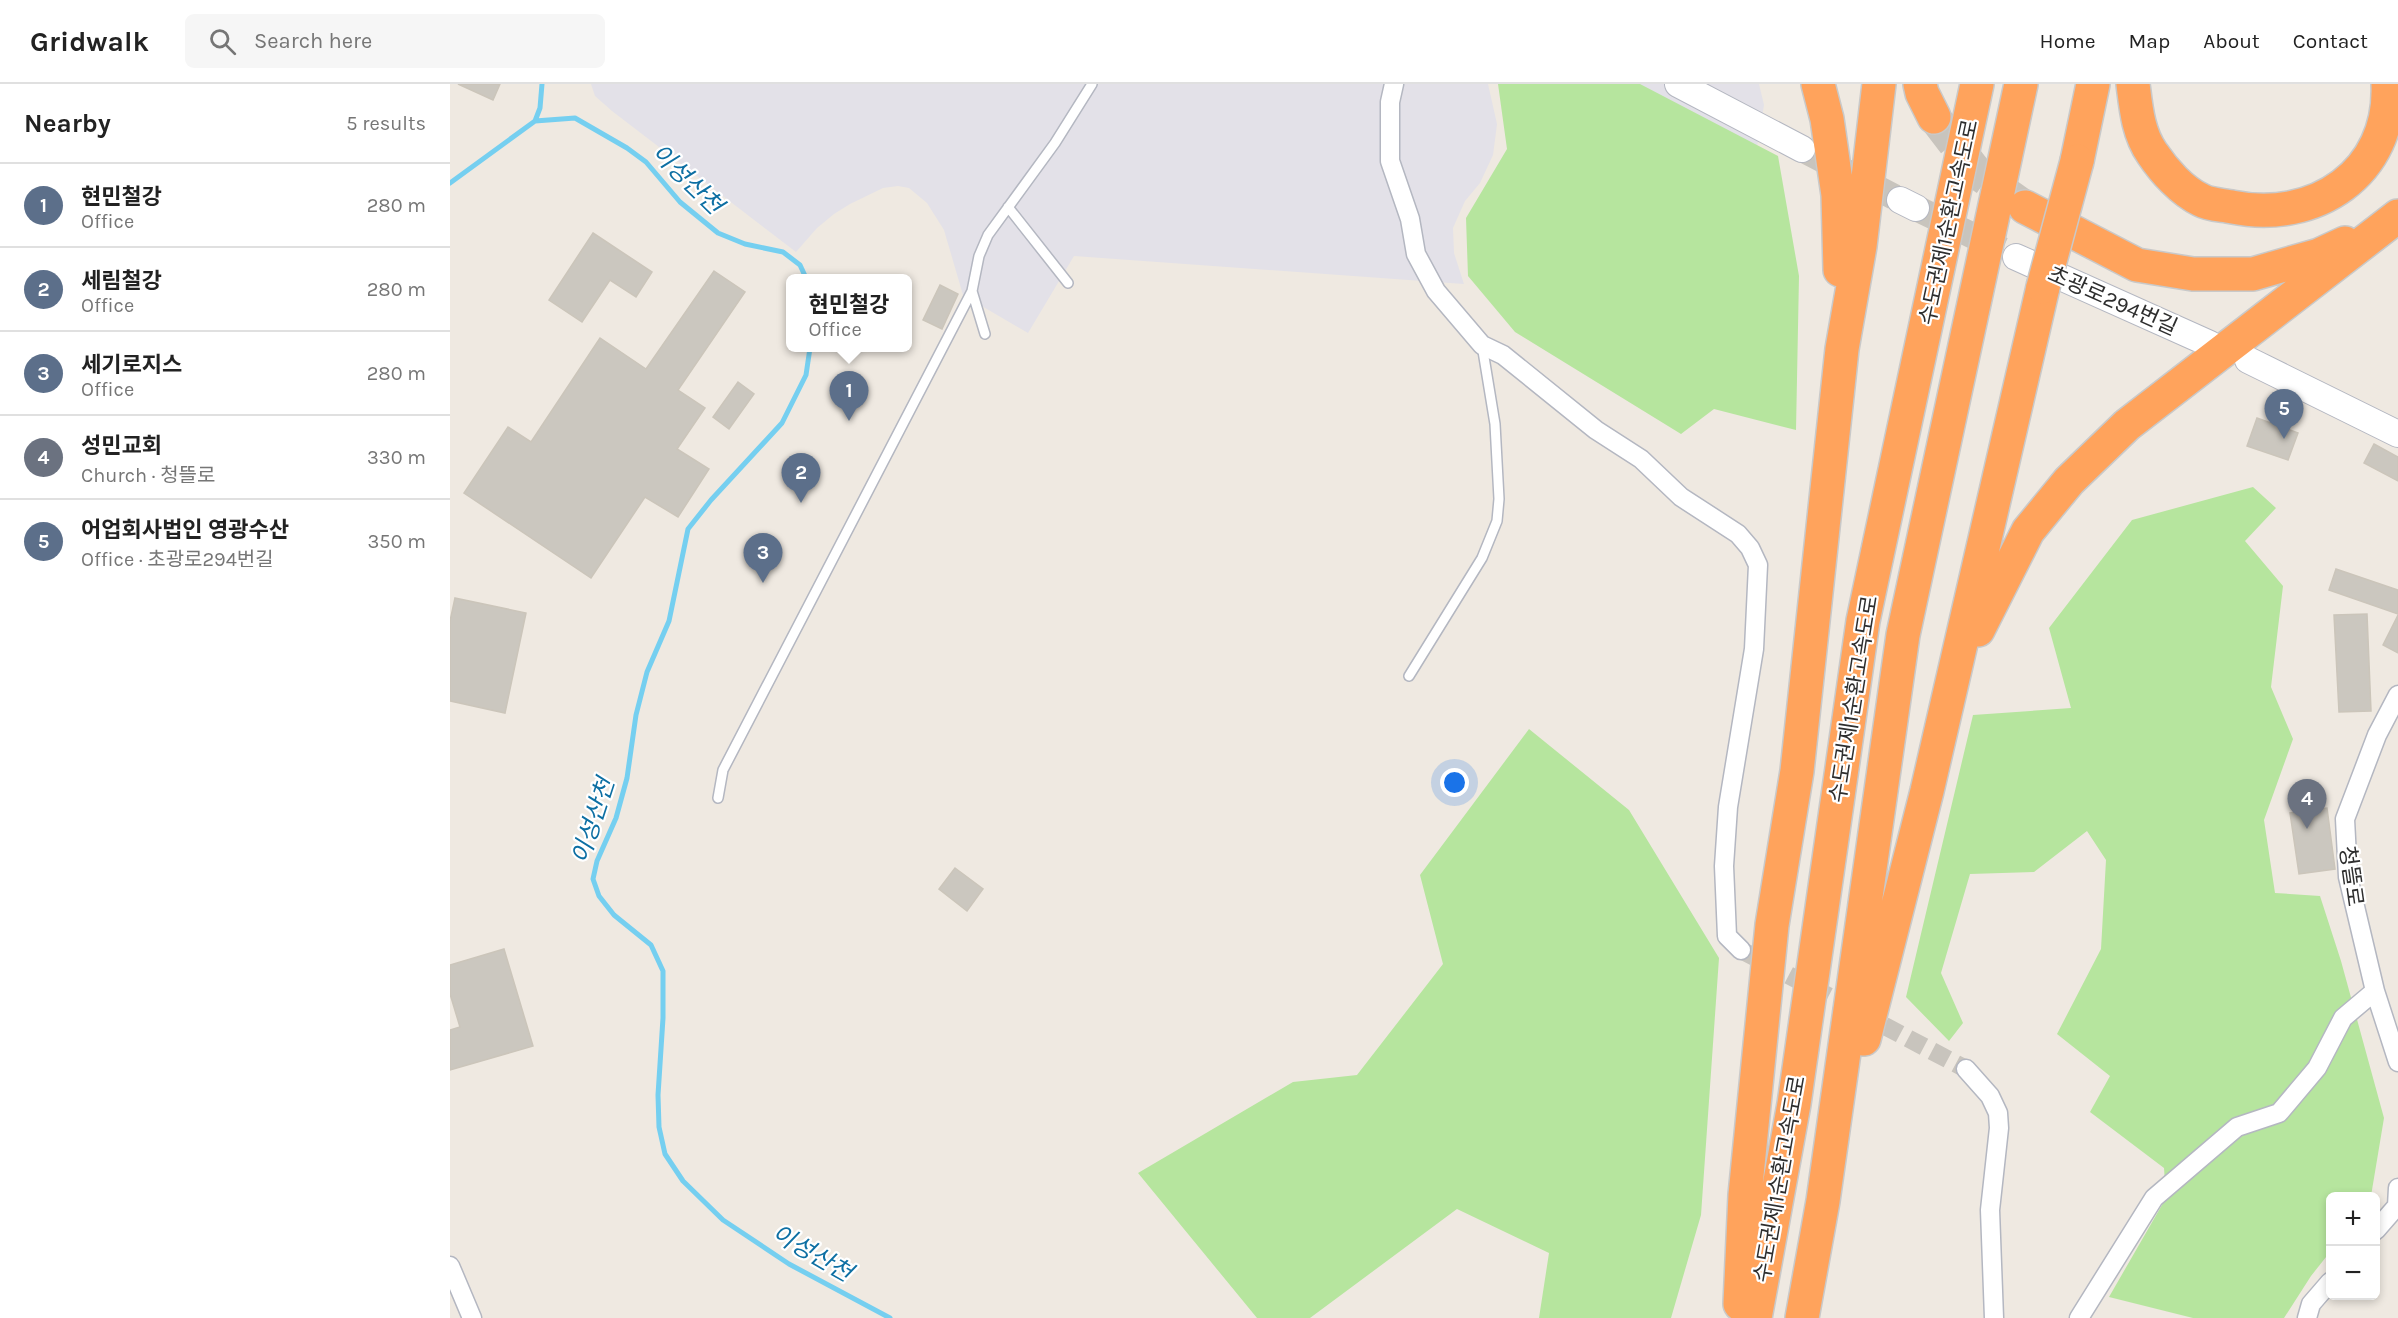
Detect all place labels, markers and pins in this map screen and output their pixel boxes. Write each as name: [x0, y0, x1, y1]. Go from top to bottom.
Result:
pin: 1: [830, 372, 868, 421]
pin: 5: [2264, 390, 2304, 439]
pin: 2: [782, 454, 820, 503]
pin: 3: [744, 534, 782, 583]
pin: 4: [2288, 780, 2326, 829]

